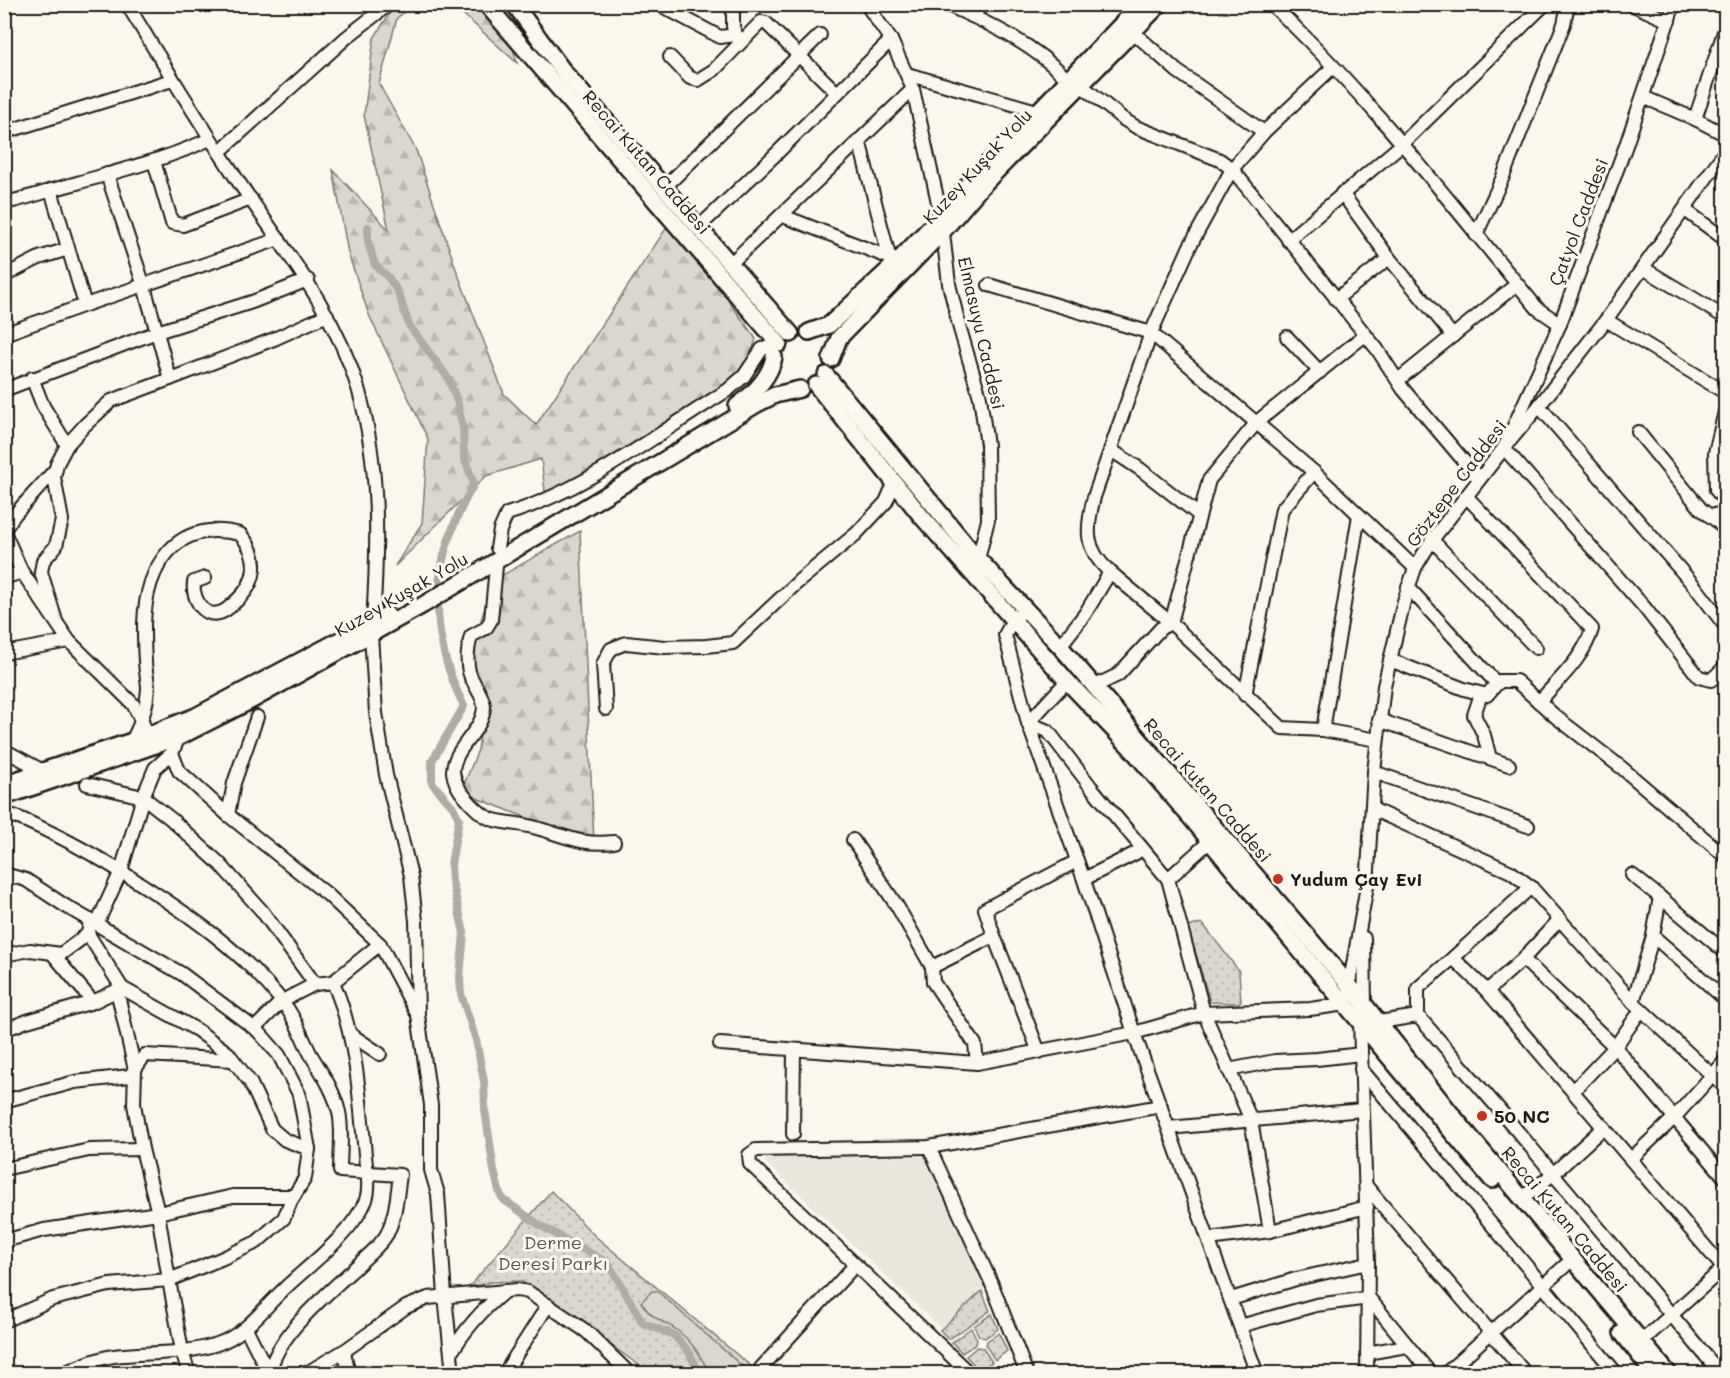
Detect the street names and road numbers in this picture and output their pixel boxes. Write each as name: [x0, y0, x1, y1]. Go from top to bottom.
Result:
street label: Recai Kutan Caddesi: [578, 85, 716, 239]
street label: Kuzey Kuşak Yolu: [917, 103, 1037, 229]
street label: Çatyol Caddesi: [1543, 155, 1613, 289]
street label: Elmasuyu Caddesi: [953, 254, 1011, 412]
street label: Göztepe Caddesi: [1400, 415, 1512, 551]
street label: Kuzey Kuşak Yolu: [330, 546, 472, 642]
street label: Recai Kutan Caddesi: [1139, 713, 1277, 867]
street label: Recai Kutan Caddesi: [1497, 1141, 1633, 1297]

